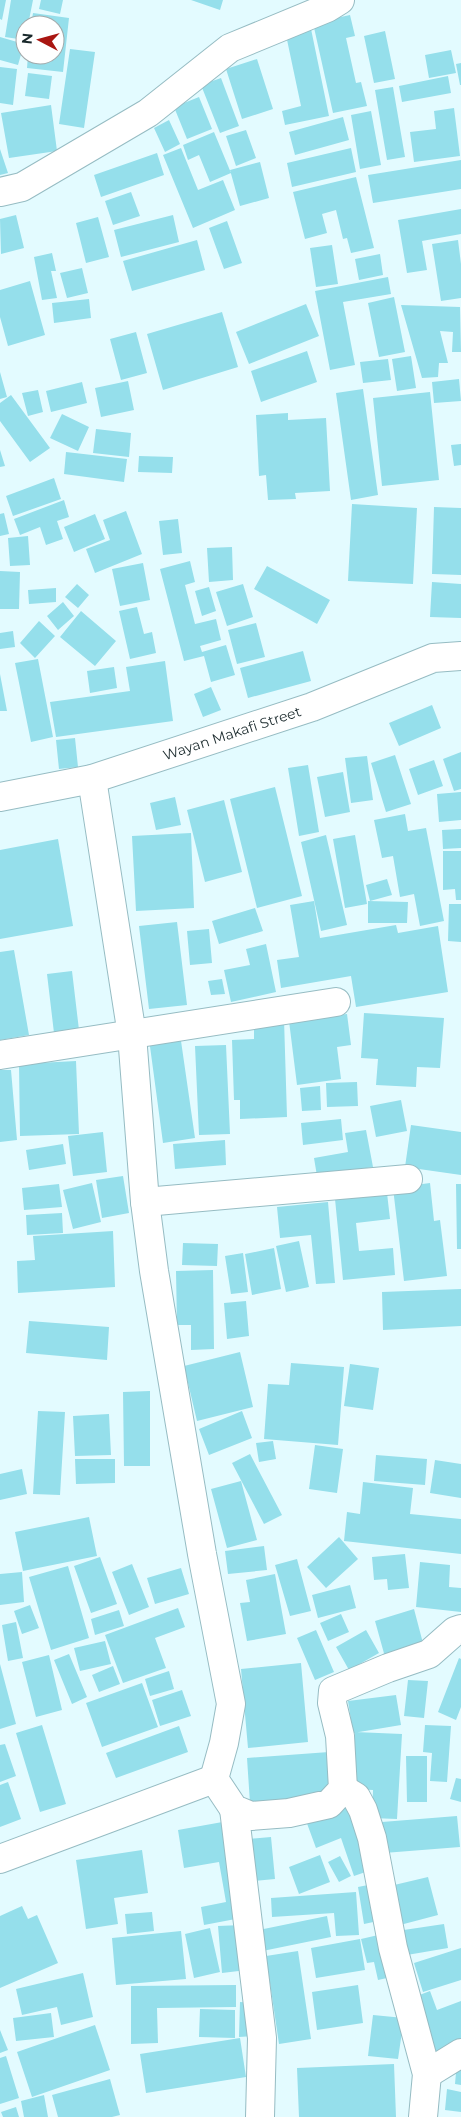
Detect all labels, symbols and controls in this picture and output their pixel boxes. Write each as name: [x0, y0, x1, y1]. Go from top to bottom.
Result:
north arrow: [15, 15, 65, 65]
text: N: [18, 32, 37, 45]
street label: Wayan Makafi Street: [161, 702, 304, 764]

